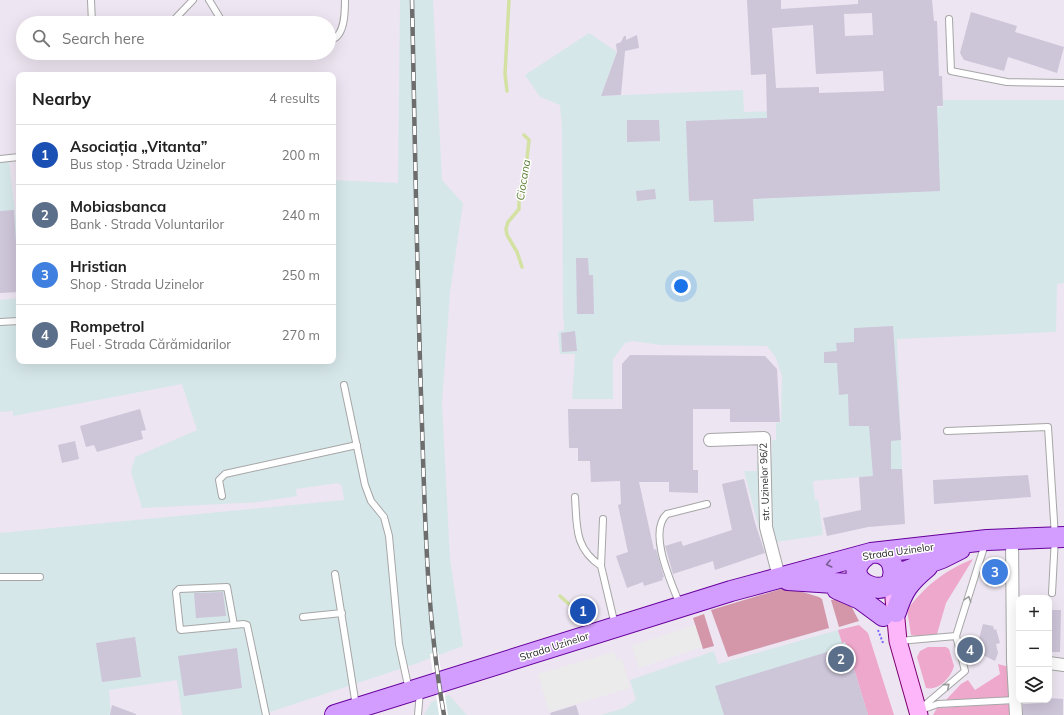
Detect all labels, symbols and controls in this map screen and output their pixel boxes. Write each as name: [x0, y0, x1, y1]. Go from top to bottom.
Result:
search box: [16, 16, 336, 60]
icon: search: [30, 27, 52, 49]
text: Search here: [62, 29, 144, 48]
text: Nearby: [32, 88, 91, 109]
text: 4 results: [269, 90, 320, 106]
text: Asociația „Vitanta”: [70, 137, 207, 156]
text: 1: [41, 147, 49, 163]
text: 200 m: [282, 147, 320, 163]
text: Bus stop · Strada Uzinelor: [70, 156, 225, 172]
water label: Ciocana: [513, 158, 533, 202]
text: Mobiasbanca: [70, 197, 166, 216]
text: 2: [41, 207, 49, 223]
text: 240 m: [282, 207, 320, 223]
text: Bank · Strada Voluntarilor: [70, 216, 224, 232]
text: Hristian: [70, 257, 127, 276]
text: 3: [41, 267, 49, 283]
text: 250 m: [282, 267, 320, 283]
text: Shop · Strada Uzinelor: [70, 276, 204, 292]
your location: [671, 276, 691, 296]
text: Rompetrol: [70, 317, 144, 336]
text: 4: [41, 327, 49, 343]
text: 270 m: [282, 327, 320, 343]
text: Fuel · Strada Cărămidarilor: [70, 336, 231, 352]
street label: str. Uzinelor 96/2: [757, 443, 772, 521]
street label: Strada Uzinelor: [862, 540, 935, 563]
pin: 3: [982, 557, 1008, 587]
one-way arrow: [826, 559, 833, 568]
one-way arrow: [963, 595, 972, 602]
map controls: [1016, 595, 1052, 703]
button: +: [1016, 595, 1052, 631]
pin: 1: [570, 596, 596, 626]
street label: Strada Uzinelor: [518, 629, 591, 664]
button: −: [1016, 631, 1052, 667]
pin: 4: [957, 635, 983, 665]
pin: 2: [828, 644, 854, 674]
button: layers: [1016, 667, 1052, 703]
one-way arrow: [943, 683, 950, 690]

